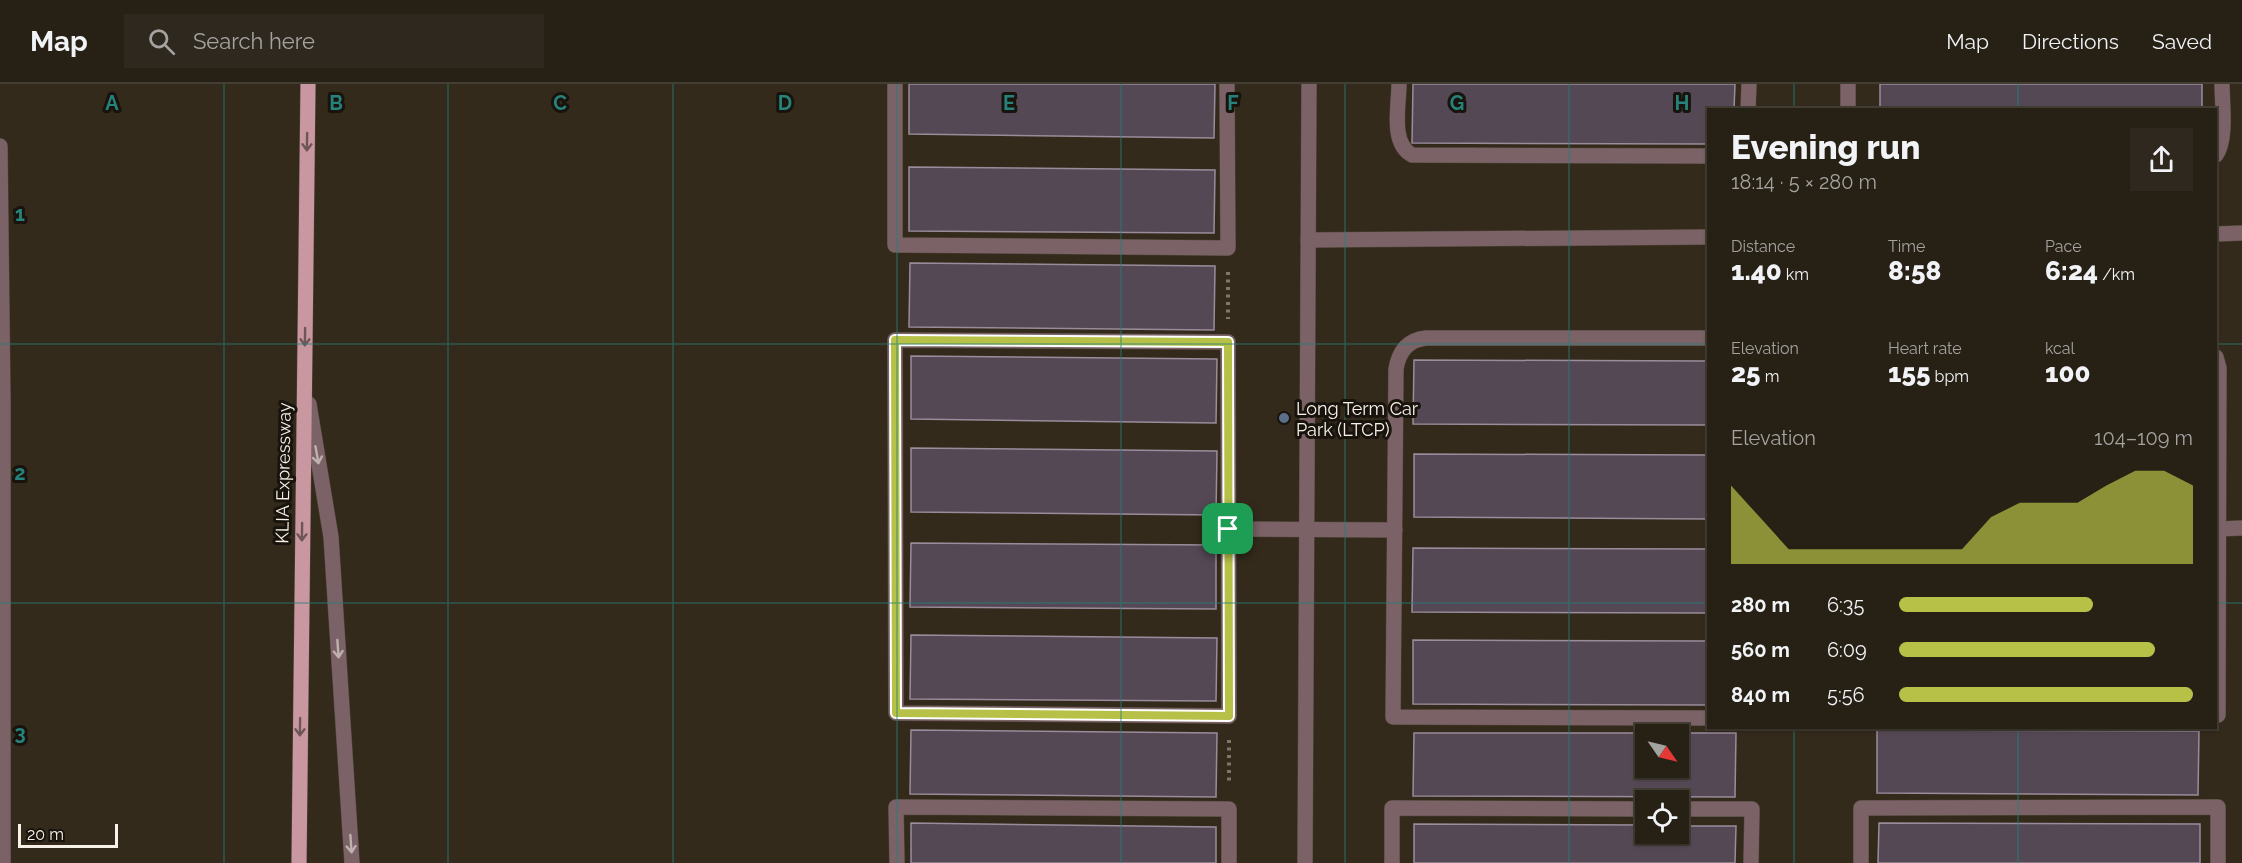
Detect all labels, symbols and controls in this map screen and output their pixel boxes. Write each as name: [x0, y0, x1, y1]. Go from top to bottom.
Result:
search box: [124, 14, 544, 68]
text: Map: [30, 25, 88, 58]
icon: search: [145, 25, 178, 58]
text: Search here: [193, 28, 315, 54]
text: Map: [1946, 29, 1989, 54]
text: Directions: [2022, 29, 2119, 54]
text: Saved: [2152, 29, 2212, 54]
text: A: [105, 91, 119, 115]
text: B: [329, 91, 343, 115]
text: C: [553, 91, 567, 115]
text: D: [778, 91, 792, 115]
text: E: [1003, 91, 1015, 115]
text: F: [1227, 91, 1239, 115]
text: G: [1450, 91, 1464, 115]
text: H: [1675, 91, 1689, 115]
text: Evening run: [1731, 128, 1921, 167]
button: share: [2130, 128, 2193, 191]
one-way arrow: [302, 132, 313, 152]
text: 18:14 · 5 × 280 m: [1731, 170, 1877, 194]
text: 1: [15, 202, 25, 226]
text: Distance: [1731, 237, 1795, 256]
text: Time: [1888, 237, 1925, 256]
text: Pace: [2045, 237, 2082, 256]
text: 1.40: [1731, 256, 1782, 286]
text: 8:58: [1888, 256, 1941, 286]
text: 6:24: [2045, 256, 2098, 286]
text: km: [1782, 265, 1809, 284]
text: /km: [2098, 265, 2135, 284]
one-way arrow: [299, 327, 310, 347]
text: Elevation: [1731, 339, 1799, 358]
text: Heart rate: [1888, 339, 1962, 358]
text: kcal: [2045, 339, 2075, 358]
text: 25: [1731, 358, 1761, 388]
text: 155: [1888, 358, 1930, 388]
text: 100: [2045, 358, 2090, 388]
text: m: [1761, 367, 1779, 386]
text: bpm: [1930, 367, 1969, 386]
place label: Long Term Car Park (LTCP): [1296, 398, 1419, 440]
street label: KLIA Expressway: [271, 402, 295, 544]
marker: Long Term Car Park (LTCP): [1277, 411, 1291, 425]
text: Elevation: [1731, 426, 1816, 450]
text: 104–109 m: [2094, 426, 2193, 450]
one-way arrow: [312, 445, 323, 465]
text: 2: [14, 461, 26, 485]
pin: [1202, 503, 1253, 554]
icon: arrive: [1211, 512, 1244, 545]
one-way arrow: [296, 522, 308, 542]
text: 280 m: [1731, 593, 1790, 617]
text: 6:35: [1827, 593, 1864, 617]
one-way arrow: [333, 638, 344, 658]
text: 560 m: [1731, 638, 1790, 662]
text: 6:09: [1827, 638, 1867, 662]
text: 840 m: [1731, 683, 1790, 707]
text: 5:56: [1827, 683, 1865, 707]
one-way arrow: [294, 717, 306, 737]
text: 3: [14, 721, 26, 745]
north arrow: [1635, 724, 1689, 778]
map controls: [1635, 724, 1689, 844]
button: locate: [1635, 790, 1689, 844]
scale bar: [18, 821, 118, 848]
text: 20 m: [27, 825, 64, 844]
one-way arrow: [345, 833, 356, 853]

